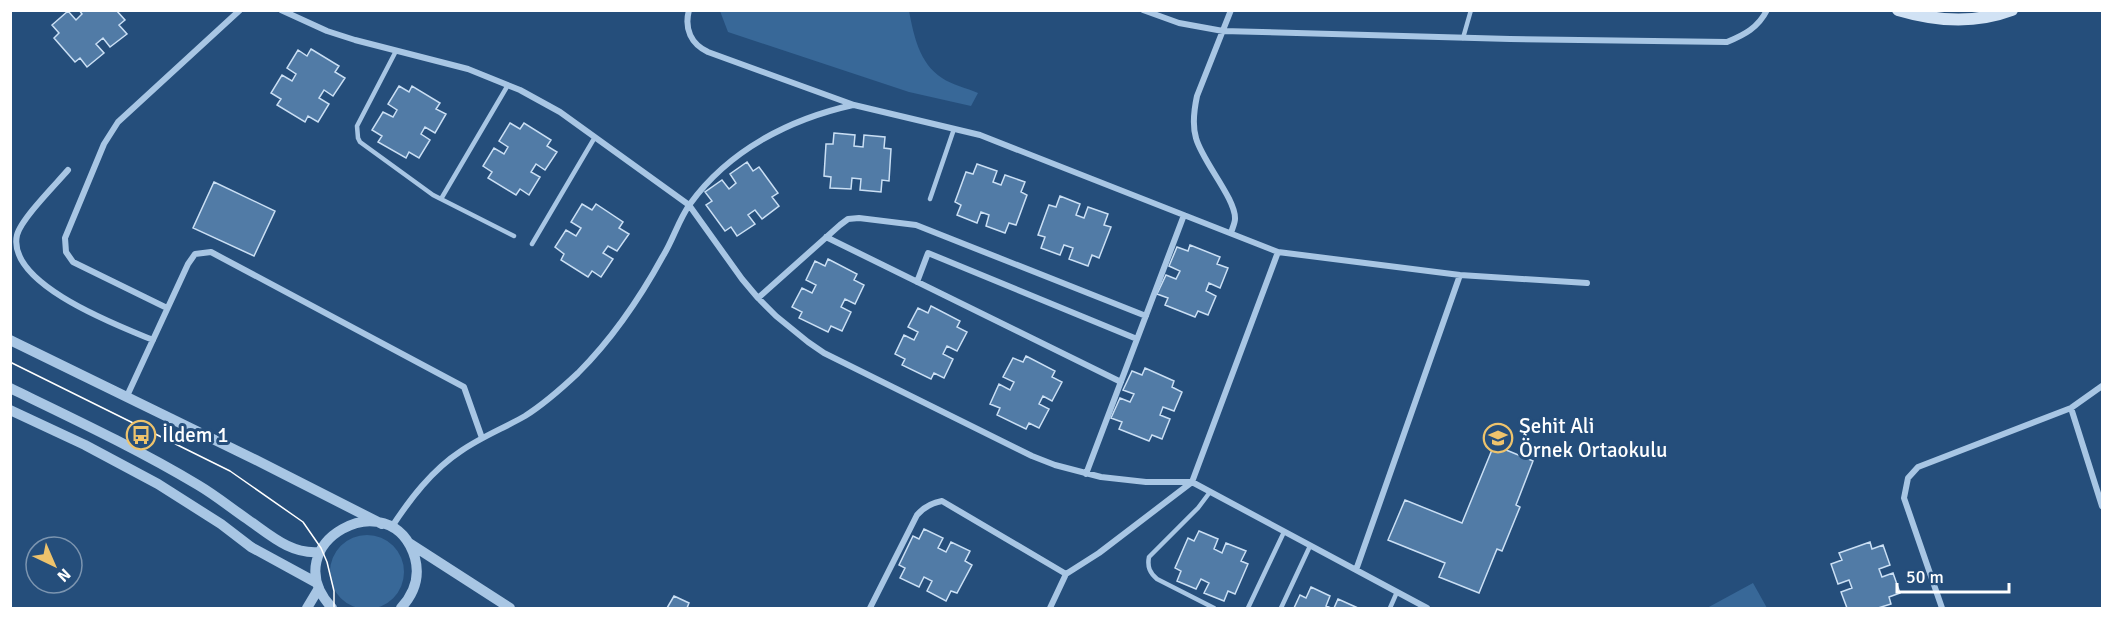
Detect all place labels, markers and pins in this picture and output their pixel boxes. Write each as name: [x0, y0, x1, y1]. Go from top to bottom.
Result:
place label: Şehit Ali Örnek Ortaokulu: [1519, 413, 1668, 463]
bus stop icon: İldem 1: [125, 419, 157, 451]
place label: İldem 1: [162, 422, 229, 448]
school or university icon: Şehit Ali Örnek Ortaokulu: [1482, 422, 1514, 454]

